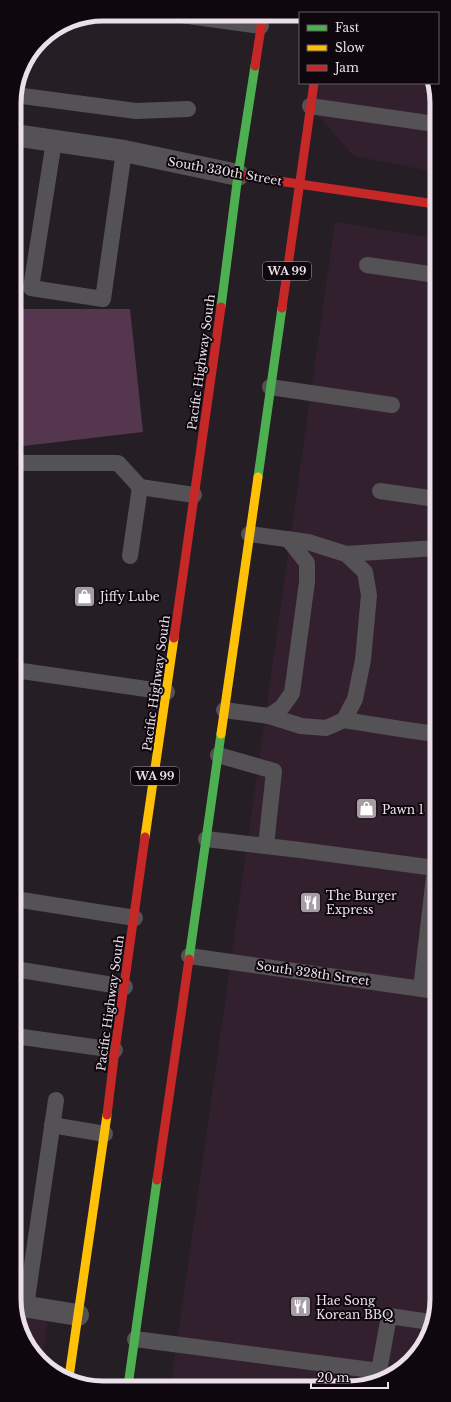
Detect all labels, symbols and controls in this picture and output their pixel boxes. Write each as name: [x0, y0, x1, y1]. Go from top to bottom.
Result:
legend: [299, 12, 439, 84]
text: Fast: [335, 20, 360, 35]
text: Slow: [335, 40, 365, 55]
text: Jam: [333, 60, 359, 75]
street label: South 330th Street: [167, 154, 284, 188]
road number: WA 99: [263, 262, 311, 280]
street label: Pacific Highway South: [184, 293, 218, 431]
shop icon: Jiffy Lube: [71, 583, 97, 609]
place label: Jiffy Lube: [98, 589, 160, 604]
street label: Pacific Highway South: [139, 614, 173, 752]
road number: WA 99: [131, 767, 179, 785]
shop icon: Pawn 1: [353, 796, 379, 822]
place label: Pawn 1: [382, 802, 424, 817]
place label: The Burger Express: [326, 888, 397, 917]
restaurant icon: The Burger Express: [298, 889, 324, 915]
street label: Pacific Highway South: [93, 934, 127, 1072]
street label: South 328th Street: [255, 958, 371, 988]
place label: Hae Song Korean BBQ: [316, 1293, 394, 1322]
restaurant icon: Hae Song Korean BBQ: [288, 1294, 314, 1320]
scale bar: [311, 1364, 388, 1390]
text: 20 m: [317, 1370, 349, 1385]

